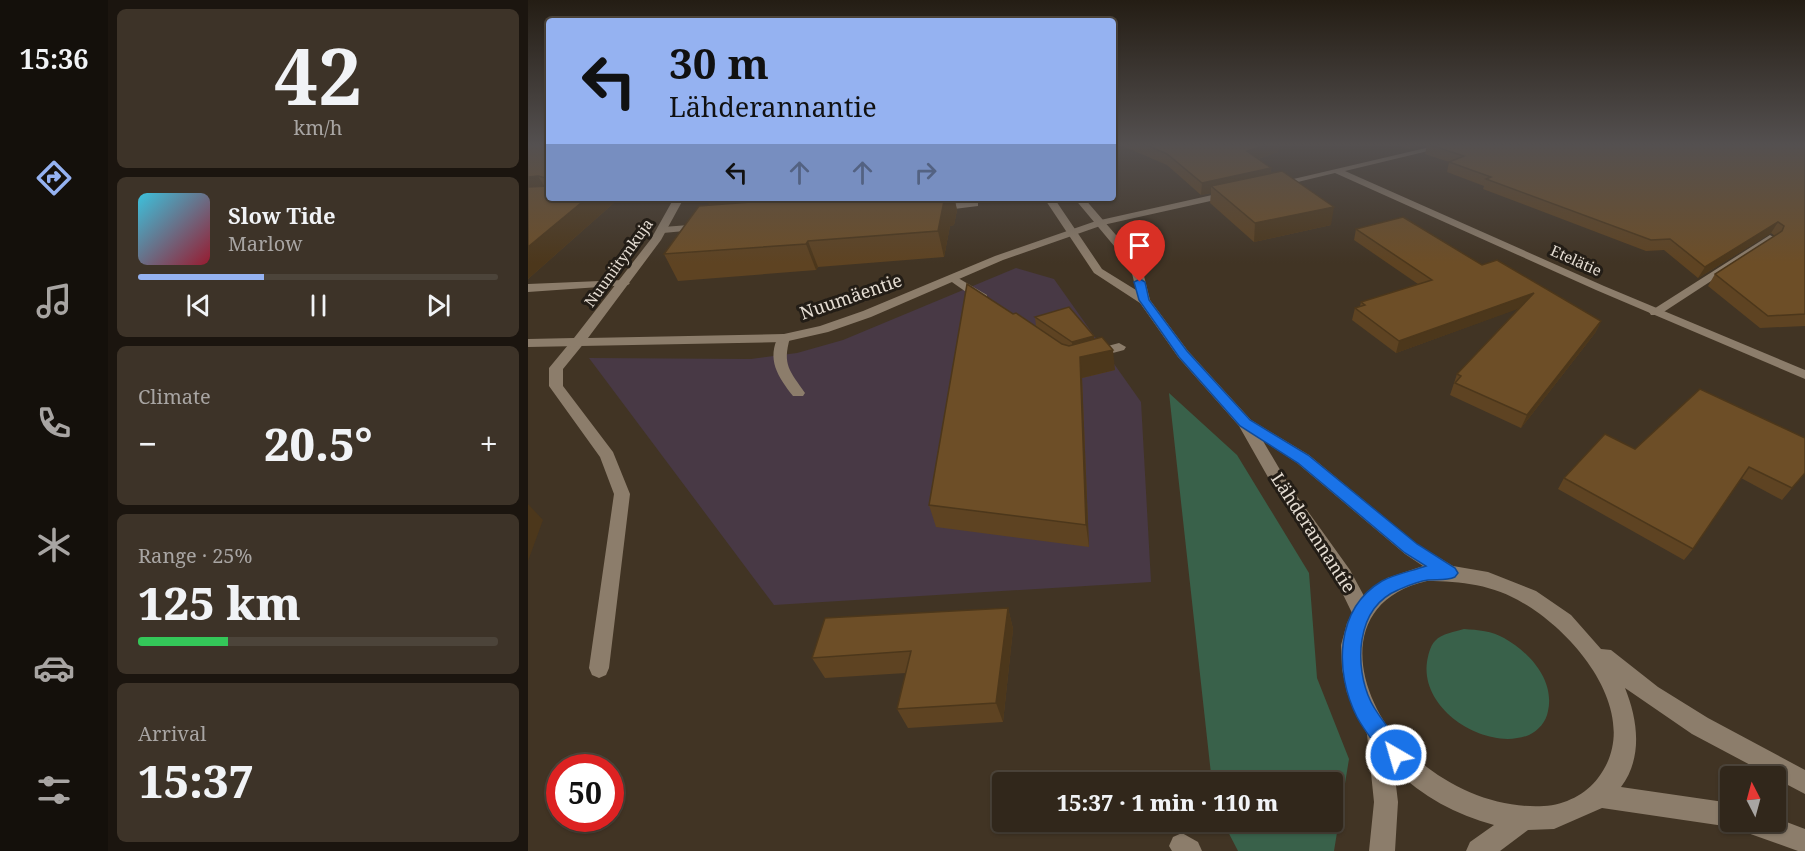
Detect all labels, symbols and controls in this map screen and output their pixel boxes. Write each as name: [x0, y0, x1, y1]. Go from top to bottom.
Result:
text: 42: [274, 22, 362, 128]
text: 30 m: [669, 34, 769, 91]
text: 15:36: [19, 40, 89, 77]
icon: left: [570, 42, 648, 120]
text: Lähderannantie: [669, 88, 877, 125]
text: km/h: [293, 114, 343, 141]
icon: left: [720, 156, 753, 189]
icon: ahead: [783, 156, 816, 189]
icon: ahead: [846, 156, 879, 189]
icon: right: [909, 156, 942, 189]
icon: directions: [33, 157, 75, 199]
text: Slow Tide: [228, 200, 336, 230]
street label: Nuuniitynkuja: [579, 214, 657, 311]
pin: [1114, 220, 1165, 282]
icon: arrive: [1123, 229, 1156, 262]
text: Marlow: [228, 230, 302, 257]
street label: Etelätie: [1548, 240, 1605, 280]
street label: Nuumäentie: [796, 267, 905, 325]
icon: music: [33, 280, 75, 322]
icon: previous: [182, 289, 215, 322]
icon: pause: [302, 289, 335, 322]
icon: next: [422, 289, 455, 322]
text: Climate: [138, 383, 211, 410]
icon: phone: [33, 402, 75, 444]
text: 20.5°: [264, 413, 373, 474]
text: −: [138, 421, 157, 466]
text: +: [480, 421, 498, 466]
street label: Lähderannantie: [1266, 468, 1362, 597]
icon: climate: [33, 524, 75, 566]
text: Range · 25%: [138, 542, 252, 569]
text: 125 km: [138, 572, 301, 633]
icon: car: [33, 647, 75, 689]
text: Arrival: [138, 720, 206, 747]
position arrow: [1364, 723, 1428, 787]
text: 15:37: [138, 750, 254, 811]
speed limit sign: 50: [546, 754, 624, 832]
north arrow: [1720, 766, 1786, 832]
map controls: [1720, 766, 1786, 832]
icon: filters: [33, 769, 75, 811]
text: 15:37 · 1 min · 110 m: [1057, 787, 1278, 817]

